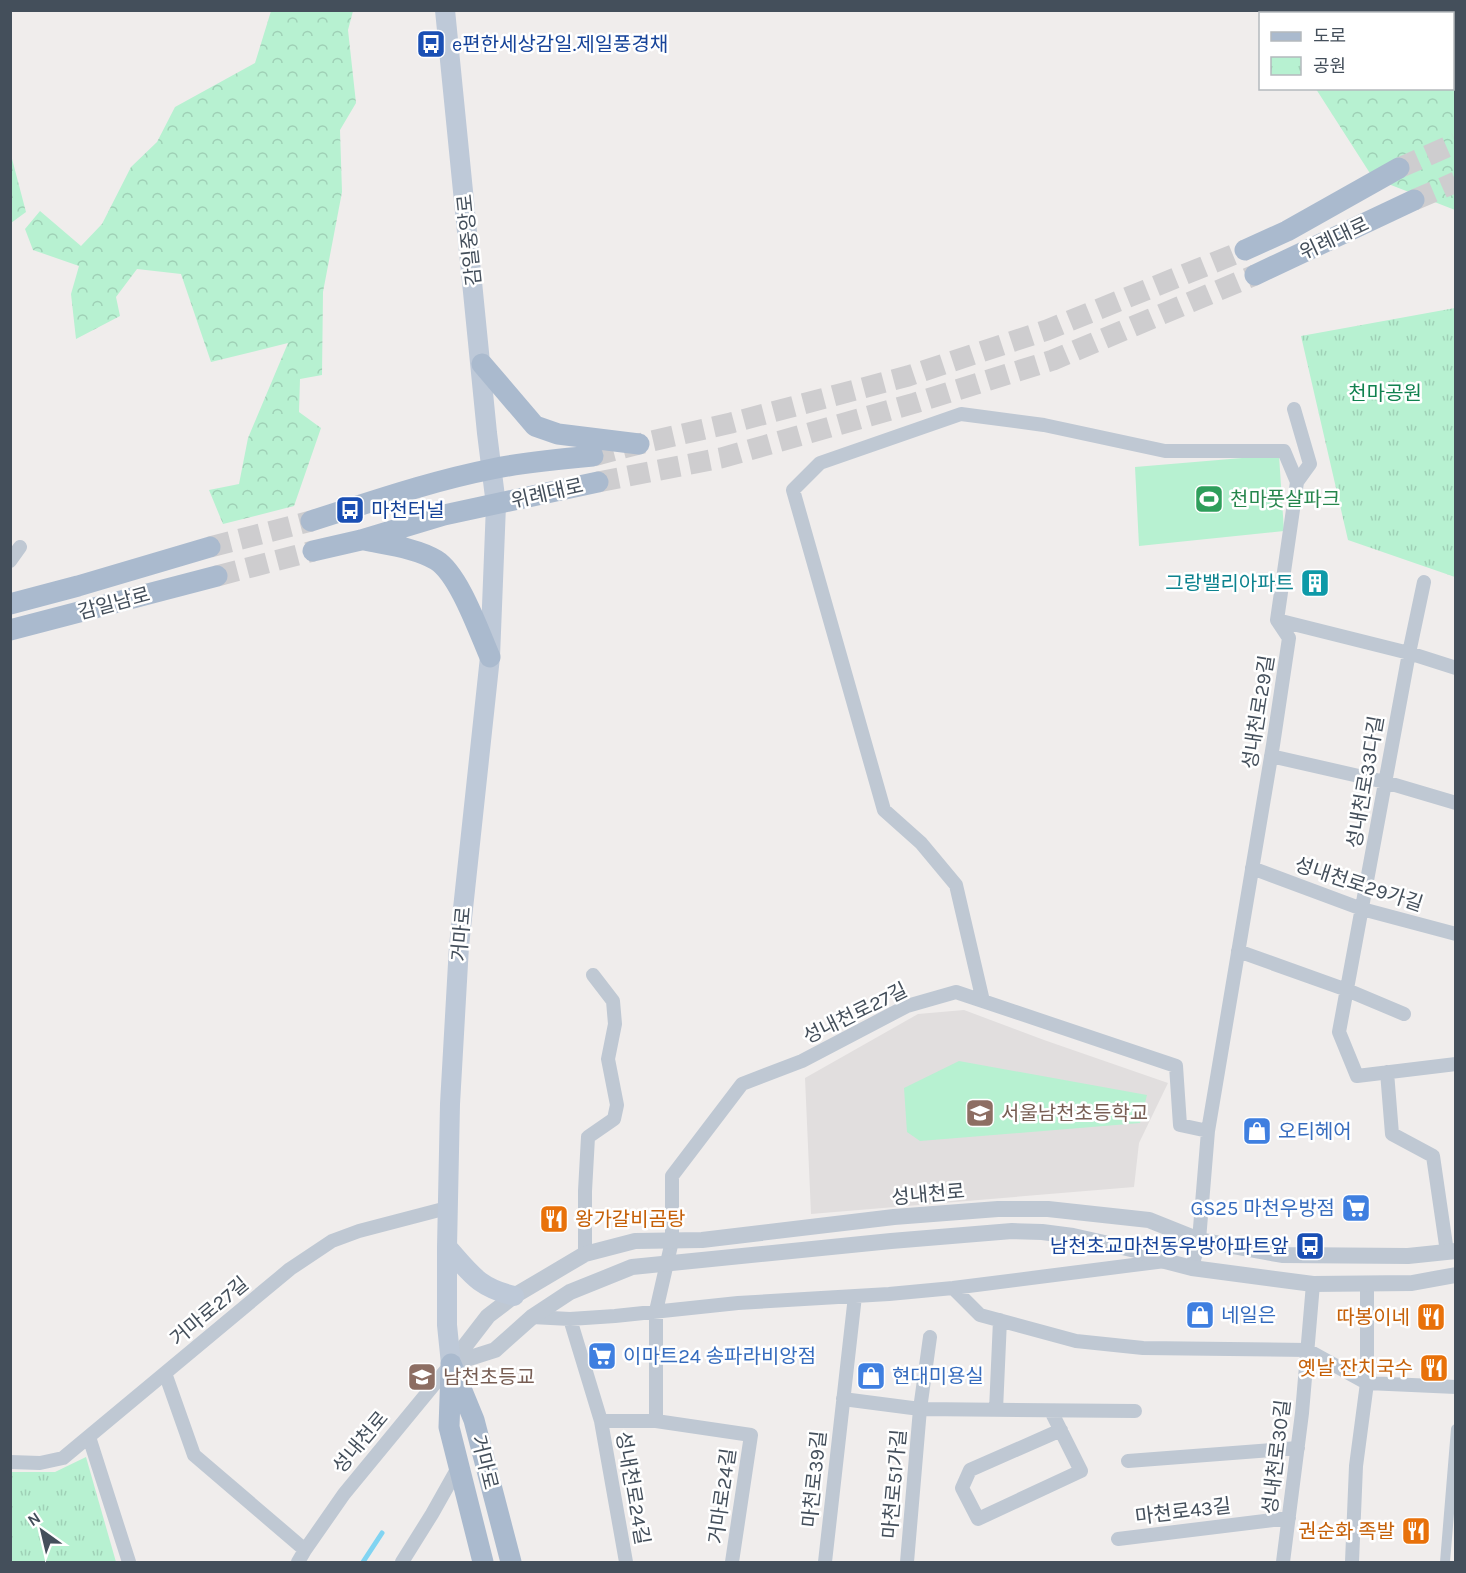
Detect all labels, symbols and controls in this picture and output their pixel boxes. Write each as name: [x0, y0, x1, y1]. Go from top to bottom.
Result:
legend: [1259, 12, 1454, 90]
text: 도로: [1313, 25, 1346, 47]
bus stop icon: e편한세상감일.제일풍경채: [415, 28, 447, 60]
place label: e편한세상감일.제일풍경채: [452, 33, 668, 56]
text: 공원: [1313, 55, 1346, 77]
street label: 감일중앙로: [453, 193, 486, 287]
street label: 위례대로: [1296, 212, 1372, 264]
park label: 천마공원: [1348, 382, 1422, 405]
street label: 위례대로: [509, 474, 586, 513]
sports icon: 천마풋살파크: [1193, 483, 1225, 515]
place label: 천마풋살파크: [1230, 488, 1340, 511]
bus stop icon: 마천터널: [334, 494, 366, 526]
place label: 마천터널: [371, 499, 445, 522]
building icon: 그랑밸리아파트: [1299, 567, 1331, 599]
place label: 그랑밸리아파트: [1165, 572, 1294, 595]
street label: 감일남로: [76, 583, 153, 624]
street label: 성내천로29길: [1238, 653, 1279, 771]
street label: 성내천로33다길: [1343, 714, 1388, 850]
street label: 성내천로29가길: [1292, 853, 1426, 916]
street label: 거마로: [448, 906, 475, 963]
street label: 성내천로27길: [799, 978, 911, 1049]
school or university icon: 서울남천초등학교: [964, 1097, 996, 1129]
place label: 서울남천초등학교: [1001, 1102, 1148, 1125]
shop icon: 오티헤어: [1241, 1115, 1273, 1147]
place label: 오티헤어: [1278, 1120, 1352, 1143]
street label: 성내천로: [890, 1180, 966, 1209]
supermarket icon: GS25 마천우방점: [1340, 1192, 1372, 1224]
place label: GS25 마천우방점: [1190, 1197, 1335, 1220]
restaurant icon: 왕가갈비곰탕: [538, 1203, 570, 1235]
place label: 왕가갈비곰탕: [575, 1208, 685, 1231]
bus stop icon: 남천초교마천동우방아파트앞: [1294, 1230, 1326, 1262]
place label: 남천초교마천동우방아파트앞: [1050, 1235, 1289, 1258]
street label: 거마로27길: [166, 1272, 253, 1351]
shop icon: 네일은: [1184, 1299, 1216, 1331]
restaurant icon: 따봉이네: [1415, 1301, 1447, 1333]
place label: 네일은: [1221, 1304, 1276, 1327]
place label: 따봉이네: [1336, 1306, 1410, 1329]
supermarket icon: 이마트24 송파라비앙점: [586, 1340, 618, 1372]
place label: 이마트24 송파라비앙점: [623, 1345, 816, 1368]
restaurant icon: 옛날 잔치국수: [1418, 1352, 1450, 1384]
place label: 옛날 잔치국수: [1298, 1357, 1413, 1380]
shop icon: 현대미용실: [855, 1360, 887, 1392]
school or university icon: 남천초등교: [406, 1361, 438, 1393]
place label: 현대미용실: [892, 1365, 984, 1388]
place label: 남천초등교: [443, 1366, 535, 1389]
street label: 성내천로30길: [1258, 1398, 1295, 1516]
street label: 성내천로: [328, 1407, 393, 1478]
street label: 마천로51가길: [878, 1428, 911, 1540]
street label: 성내천로24길: [611, 1430, 654, 1547]
street label: 마천로39길: [798, 1430, 831, 1528]
street label: 거마로: [467, 1433, 502, 1492]
street label: 거마로24길: [704, 1447, 741, 1545]
street label: 마천로43길: [1134, 1494, 1232, 1529]
north arrow: [12, 1501, 72, 1561]
text: N: [24, 1508, 44, 1530]
restaurant icon: 권순화 족발: [1400, 1515, 1432, 1547]
place label: 권순화 족발: [1298, 1520, 1395, 1543]

